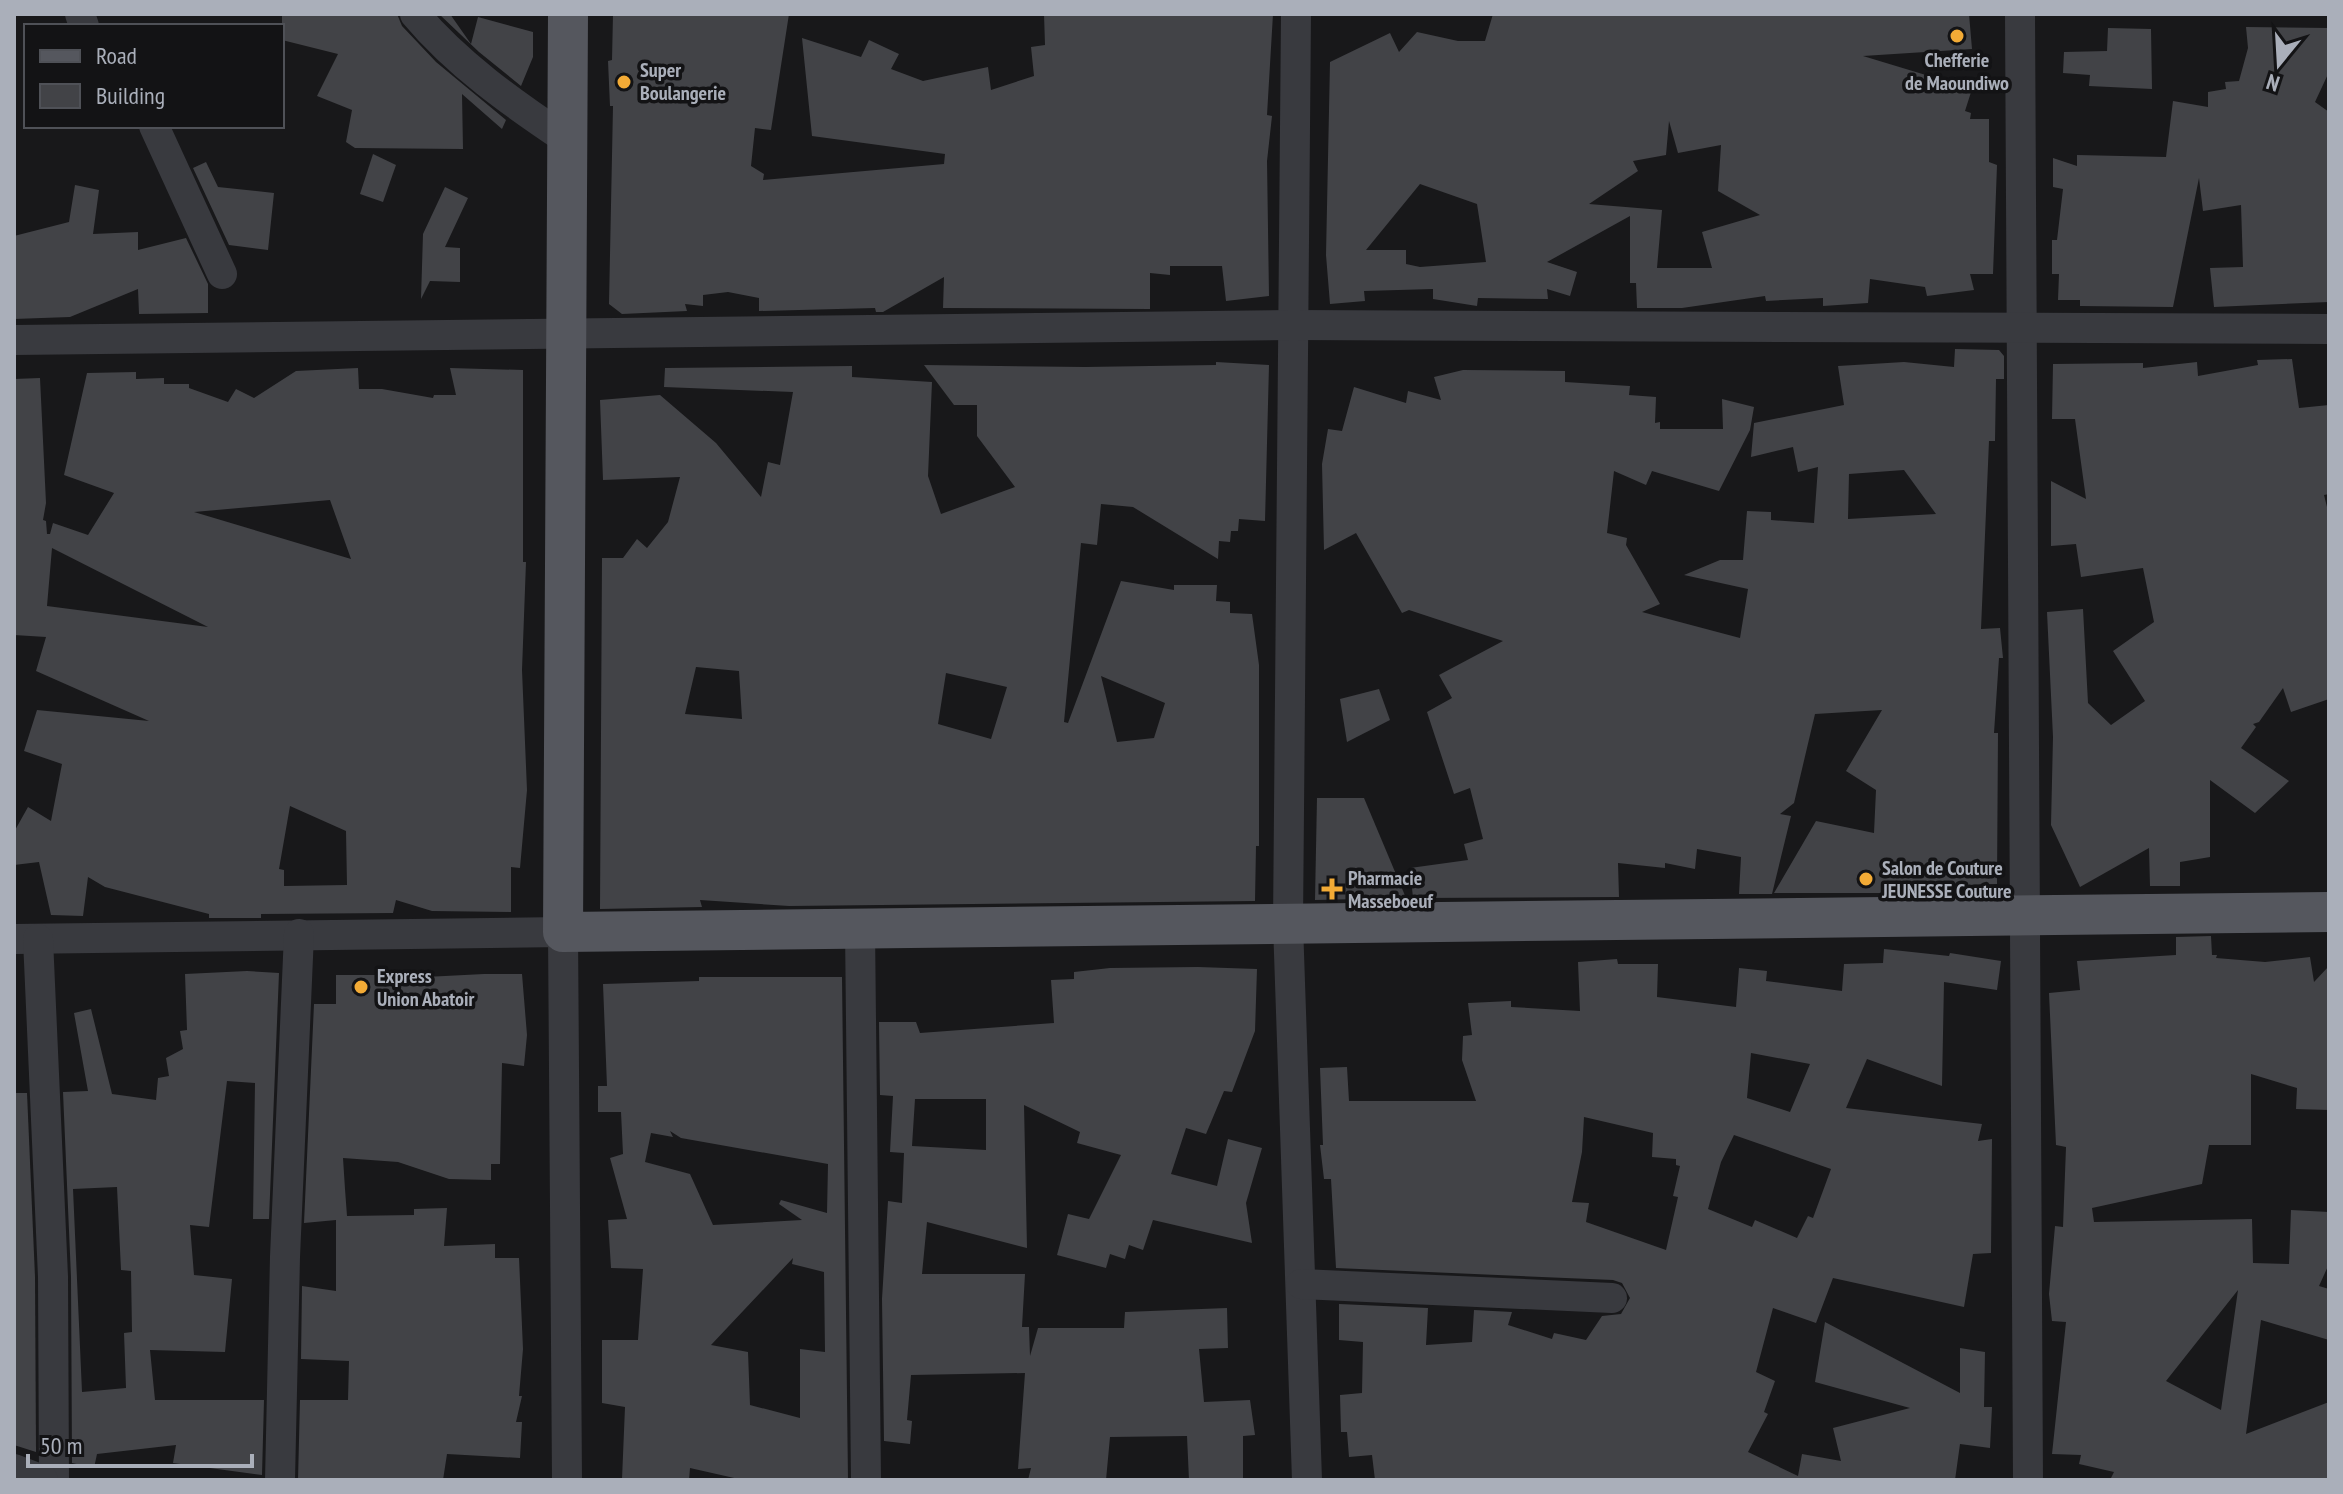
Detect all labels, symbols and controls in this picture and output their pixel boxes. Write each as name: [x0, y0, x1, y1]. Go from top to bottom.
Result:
legend: [24, 24, 284, 128]
north arrow: [2239, 24, 2319, 104]
marker: Chefferie de Maoundiwo: [1948, 27, 1966, 45]
text: Road: [96, 40, 137, 71]
place label: Chefferie de Maoundiwo: [1905, 47, 2009, 96]
place label: Super Boulangerie: [640, 57, 726, 106]
text: N: [2263, 68, 2283, 98]
marker: Super Boulangerie: [615, 73, 633, 91]
text: Building: [96, 80, 165, 111]
place label: Salon de Couture JEUNESSE Couture: [1881, 855, 2012, 904]
place label: Pharmacie Masseboeuf: [1348, 865, 1434, 914]
marker: Salon de Couture JEUNESSE Couture: [1857, 870, 1875, 888]
marker: Pharmacie Masseboeuf: [1323, 880, 1341, 898]
place label: Express Union Abatoir: [377, 963, 474, 1012]
marker: Express Union Abatoir: [352, 978, 370, 996]
scale bar: [28, 1418, 252, 1468]
text: 50 m: [40, 1430, 82, 1461]

